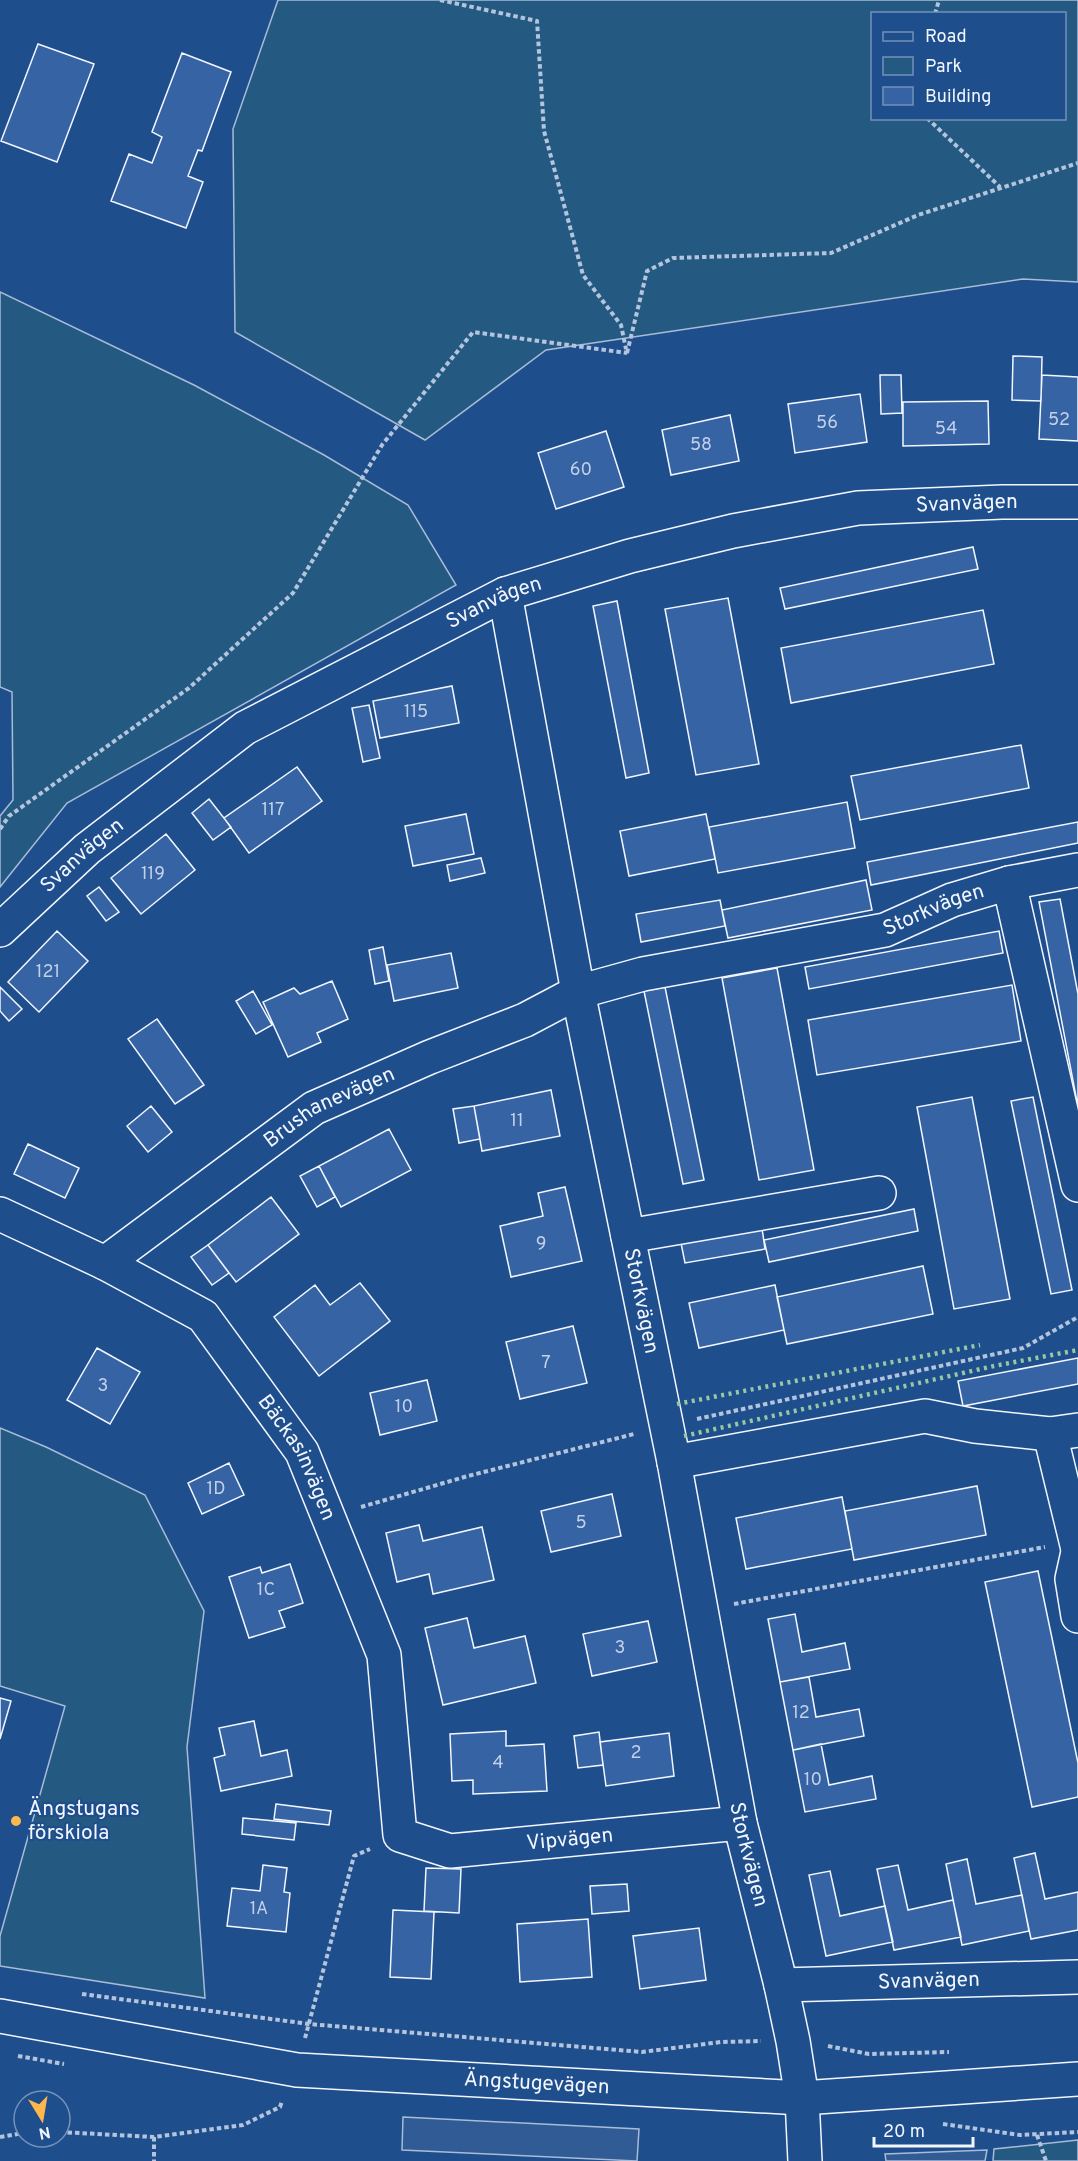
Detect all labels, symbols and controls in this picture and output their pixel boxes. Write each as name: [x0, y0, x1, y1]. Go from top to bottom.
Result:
legend: [871, 12, 1066, 120]
text: Road: [925, 26, 967, 49]
text: Park: [925, 56, 962, 79]
text: Building: [925, 86, 991, 109]
house number: 52: [1048, 409, 1070, 432]
house number: 56: [816, 412, 838, 435]
house number: 54: [935, 418, 957, 441]
house number: 58: [690, 434, 712, 457]
house number: 60: [570, 459, 592, 482]
street label: Svanvägen: [915, 488, 1018, 519]
street label: Svanvägen: [442, 570, 545, 636]
house number: 115: [404, 701, 428, 724]
house number: 117: [262, 799, 284, 822]
street label: Svanvägen: [35, 812, 129, 899]
house number: 119: [141, 863, 165, 886]
street label: Storkvägen: [879, 878, 987, 943]
house number: 121: [36, 961, 60, 984]
street label: Brushanevägen: [258, 1061, 399, 1154]
house number: 11: [510, 1110, 524, 1133]
house number: 9: [536, 1233, 546, 1256]
street label: Storkvägen: [617, 1246, 665, 1356]
house number: 7: [541, 1352, 551, 1375]
house number: 3: [98, 1375, 108, 1398]
street label: Bäckasinvägen: [251, 1389, 342, 1524]
house number: 10: [395, 1396, 413, 1419]
house number: 1D: [207, 1478, 225, 1501]
house number: 5: [575, 1512, 587, 1535]
house number: 1C: [257, 1579, 275, 1602]
house number: 3: [615, 1637, 625, 1660]
house number: 12: [792, 1702, 810, 1725]
house number: 2: [630, 1742, 642, 1765]
house number: 4: [492, 1752, 504, 1775]
house number: 10: [804, 1769, 822, 1792]
place label: Ängstugans förskiola: [28, 1796, 140, 1847]
street label: Storkvägen: [723, 1800, 774, 1910]
marker: Ängstugans förskiola: [9, 1814, 23, 1828]
street label: Vipvägen: [525, 1822, 615, 1857]
house number: 1A: [250, 1898, 268, 1921]
street label: Svanvägen: [878, 1966, 980, 1996]
street label: Ängstugevägen: [463, 2066, 610, 2101]
north arrow: [12, 2089, 72, 2149]
scale bar: [874, 2110, 973, 2148]
text: N: [37, 2121, 52, 2143]
text: 20 m: [883, 2121, 925, 2144]

